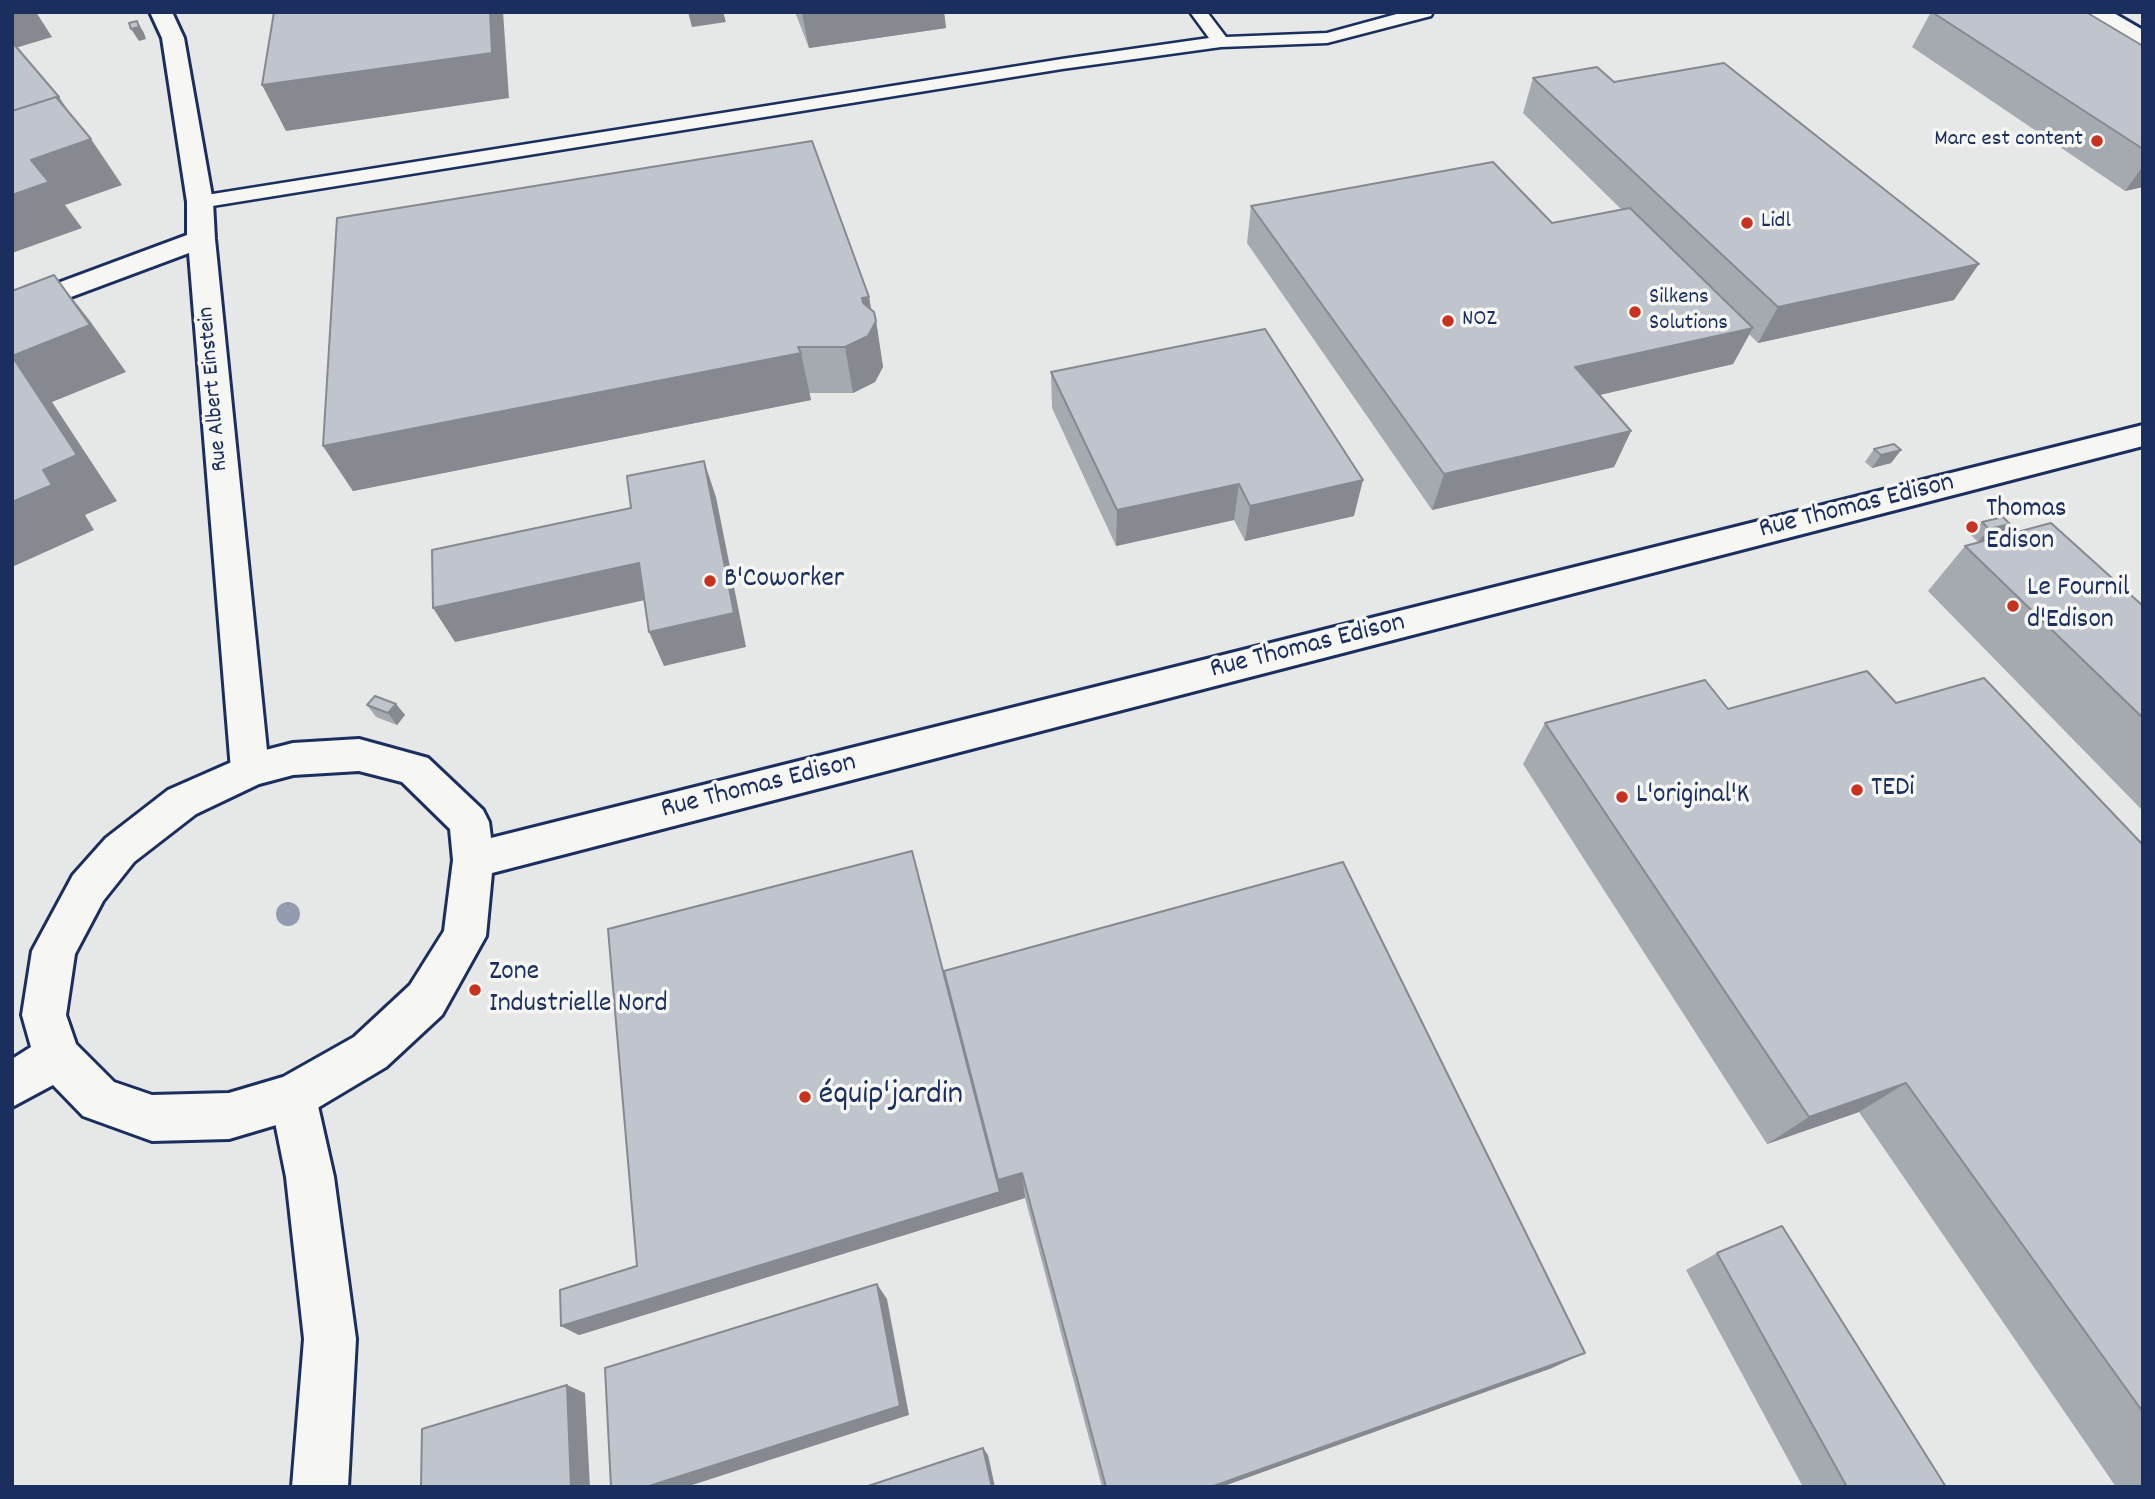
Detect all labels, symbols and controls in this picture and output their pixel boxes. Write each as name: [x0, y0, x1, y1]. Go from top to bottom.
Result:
place label: Marc est content: [1934, 127, 2083, 155]
marker: Marc est content: [2089, 133, 2105, 149]
place label: Lidl: [1761, 209, 1791, 237]
marker: Lidl: [1739, 215, 1755, 231]
place label: Silkens Solutions: [1649, 285, 1728, 339]
marker: Silkens Solutions: [1627, 304, 1643, 320]
street label: Rue Albert Einstein: [194, 305, 236, 473]
place label: NOZ: [1462, 307, 1497, 335]
marker: NOZ: [1440, 313, 1456, 329]
street label: Rue Thomas Edison: [1756, 468, 1958, 548]
place label: Thomas Edison: [1986, 494, 2067, 560]
marker: Thomas Edison: [1964, 519, 1980, 535]
place label: B'Coworker: [724, 564, 844, 598]
marker: B'Coworker: [702, 573, 718, 589]
place label: Le Fournil d'Edison: [2027, 573, 2129, 639]
marker: Le Fournil d'Edison: [2005, 598, 2021, 614]
street label: Rue Thomas Edison: [1207, 608, 1409, 688]
street label: Rue Thomas Edison: [658, 748, 860, 828]
place label: TEDi: [1871, 773, 1914, 807]
place label: L'original'K: [1636, 780, 1750, 814]
marker: TEDi: [1849, 782, 1865, 798]
marker: L'original'K: [1614, 789, 1630, 805]
place label: Zone Industrielle Nord: [489, 957, 668, 1023]
marker: Zone Industrielle Nord: [467, 982, 483, 998]
place label: équip'jardin: [819, 1077, 963, 1117]
marker: équip'jardin: [797, 1089, 813, 1105]

